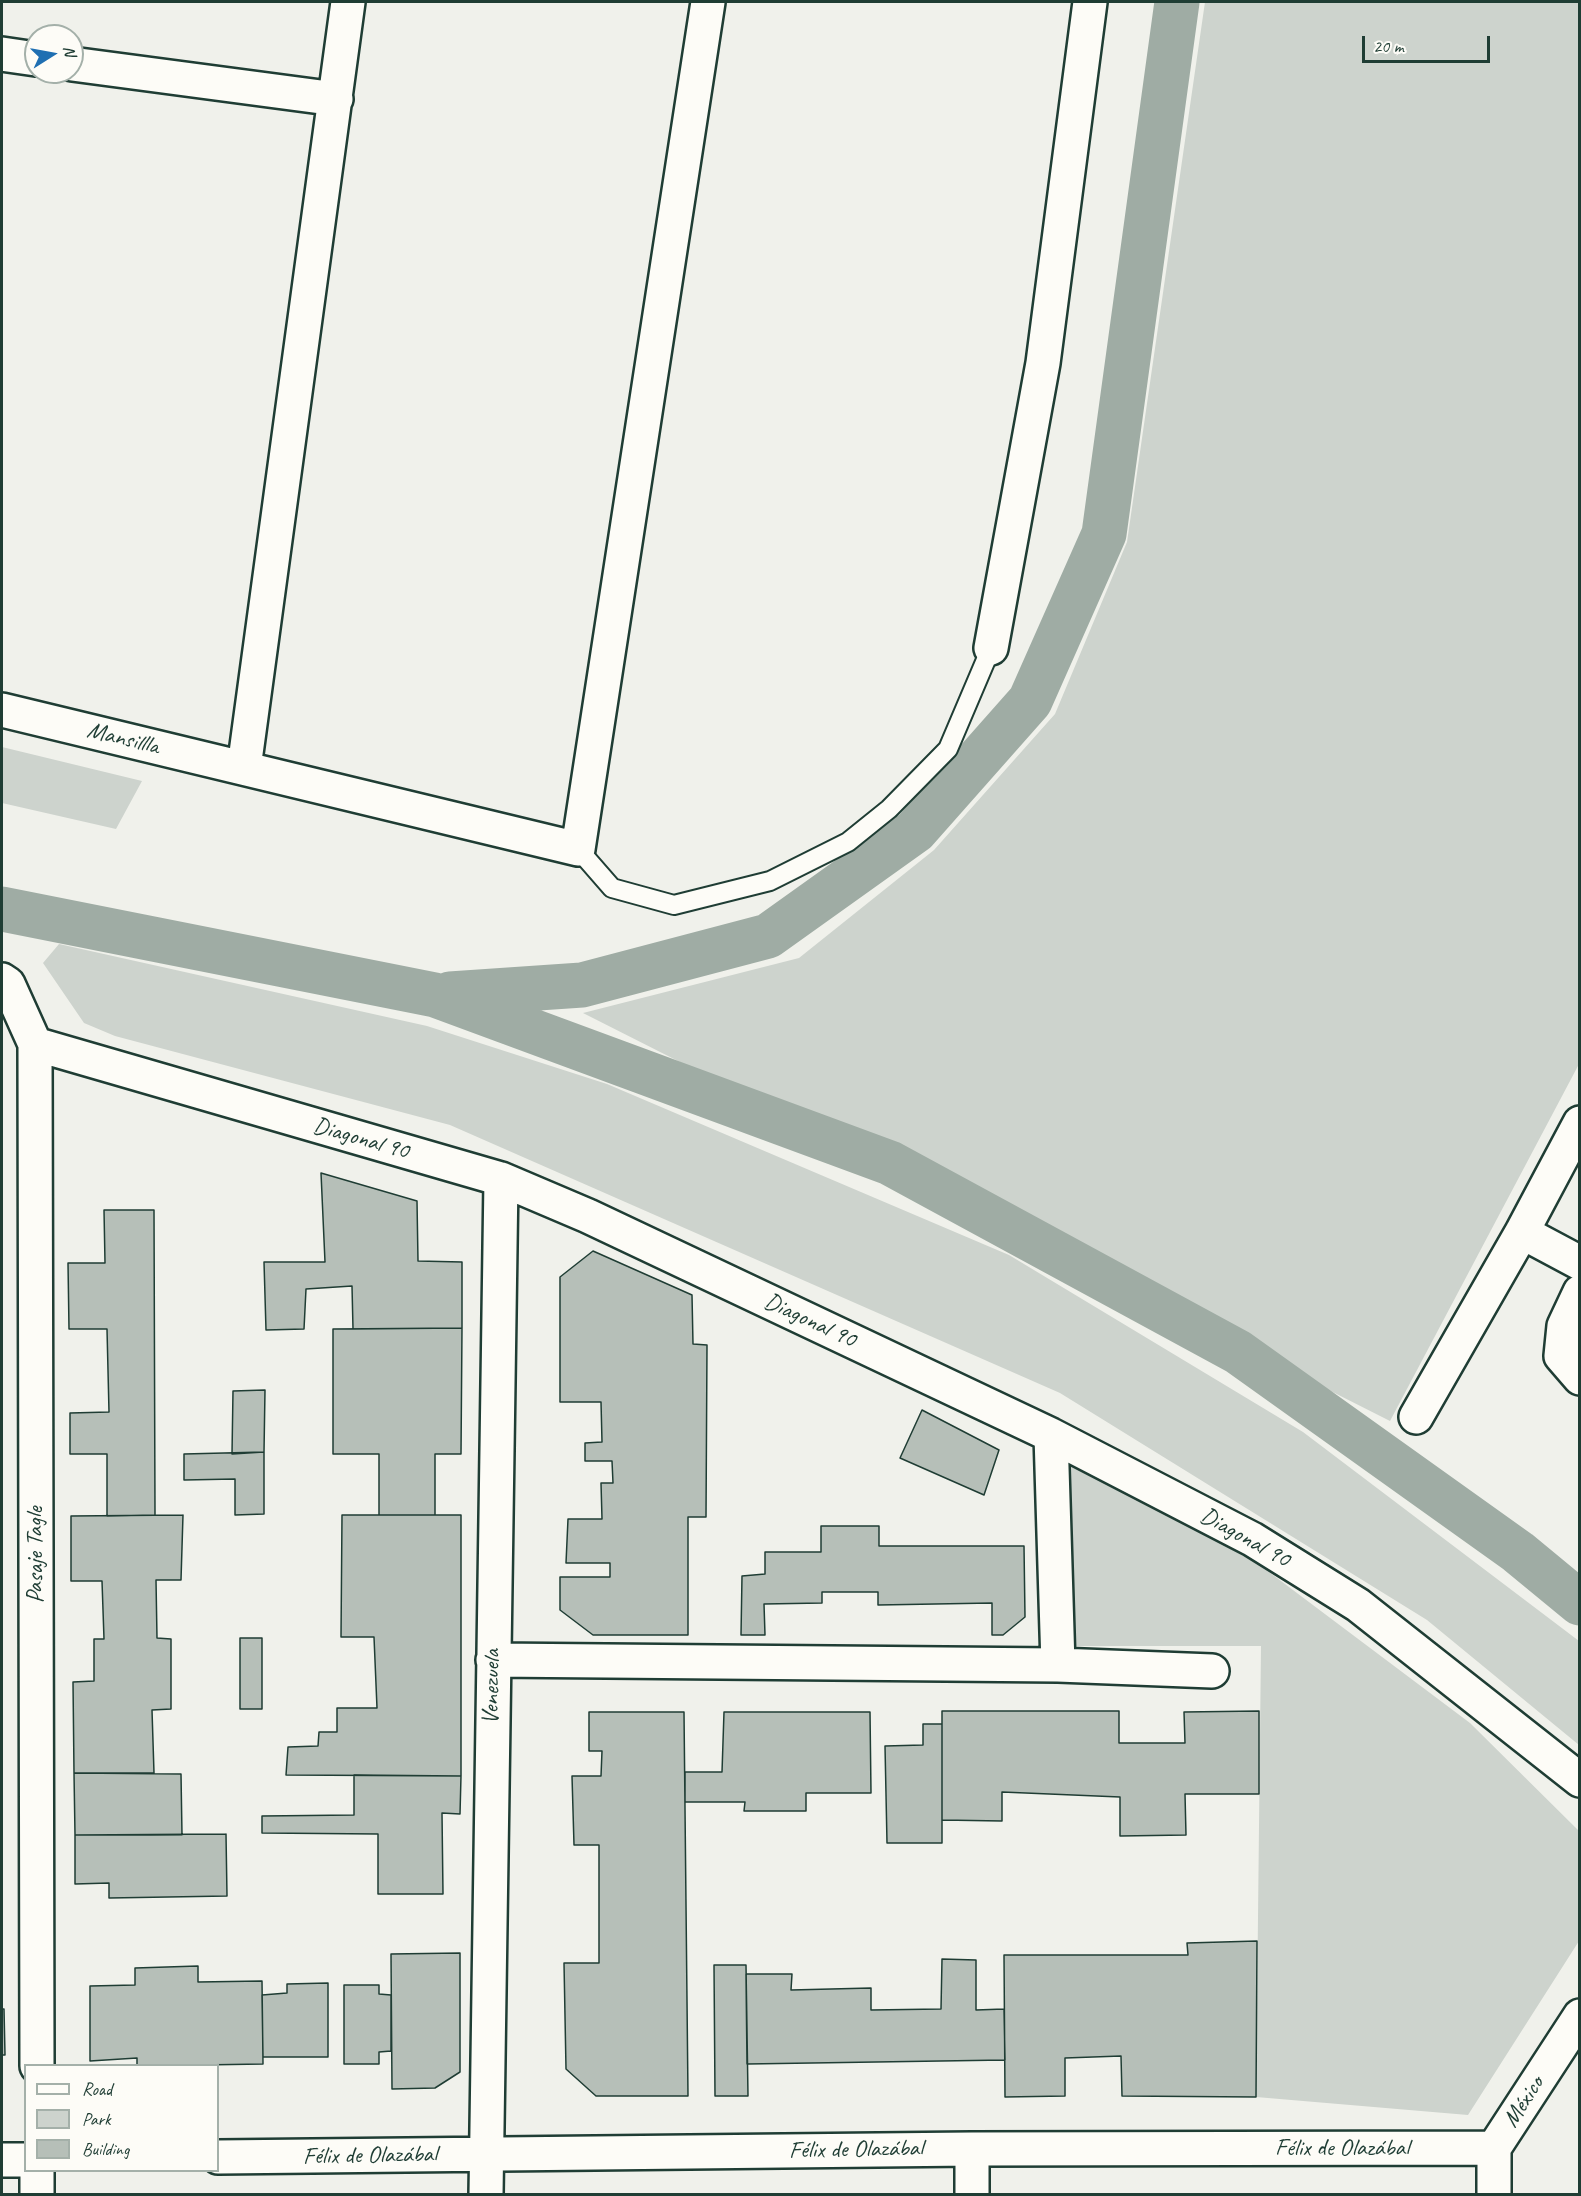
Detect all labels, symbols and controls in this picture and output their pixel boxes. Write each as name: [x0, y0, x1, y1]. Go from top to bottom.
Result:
north arrow: [24, 24, 84, 84]
scale bar: [1365, 24, 1492, 62]
text: 20 m: [1373, 35, 1404, 57]
text: N: [59, 44, 80, 58]
street label: Mansillla: [84, 716, 162, 762]
street label: Diagonal 90: [310, 1112, 412, 1166]
street label: Diagonal 90: [759, 1287, 861, 1355]
street label: Diagonal 90: [1195, 1502, 1295, 1574]
street label: Pasaje Tagle: [22, 1507, 50, 1603]
street label: Venezuela: [477, 1649, 507, 1725]
legend: [24, 2064, 219, 2172]
street label: México: [1497, 2071, 1551, 2133]
text: Road: [82, 2078, 112, 2100]
text: Park: [82, 2108, 111, 2130]
street label: Félix de Olazábal: [789, 2134, 923, 2166]
street label: Félix de Olazábal: [1275, 2135, 1409, 2163]
text: Building: [82, 2138, 129, 2160]
street label: Félix de Olazábal: [303, 2140, 437, 2172]

